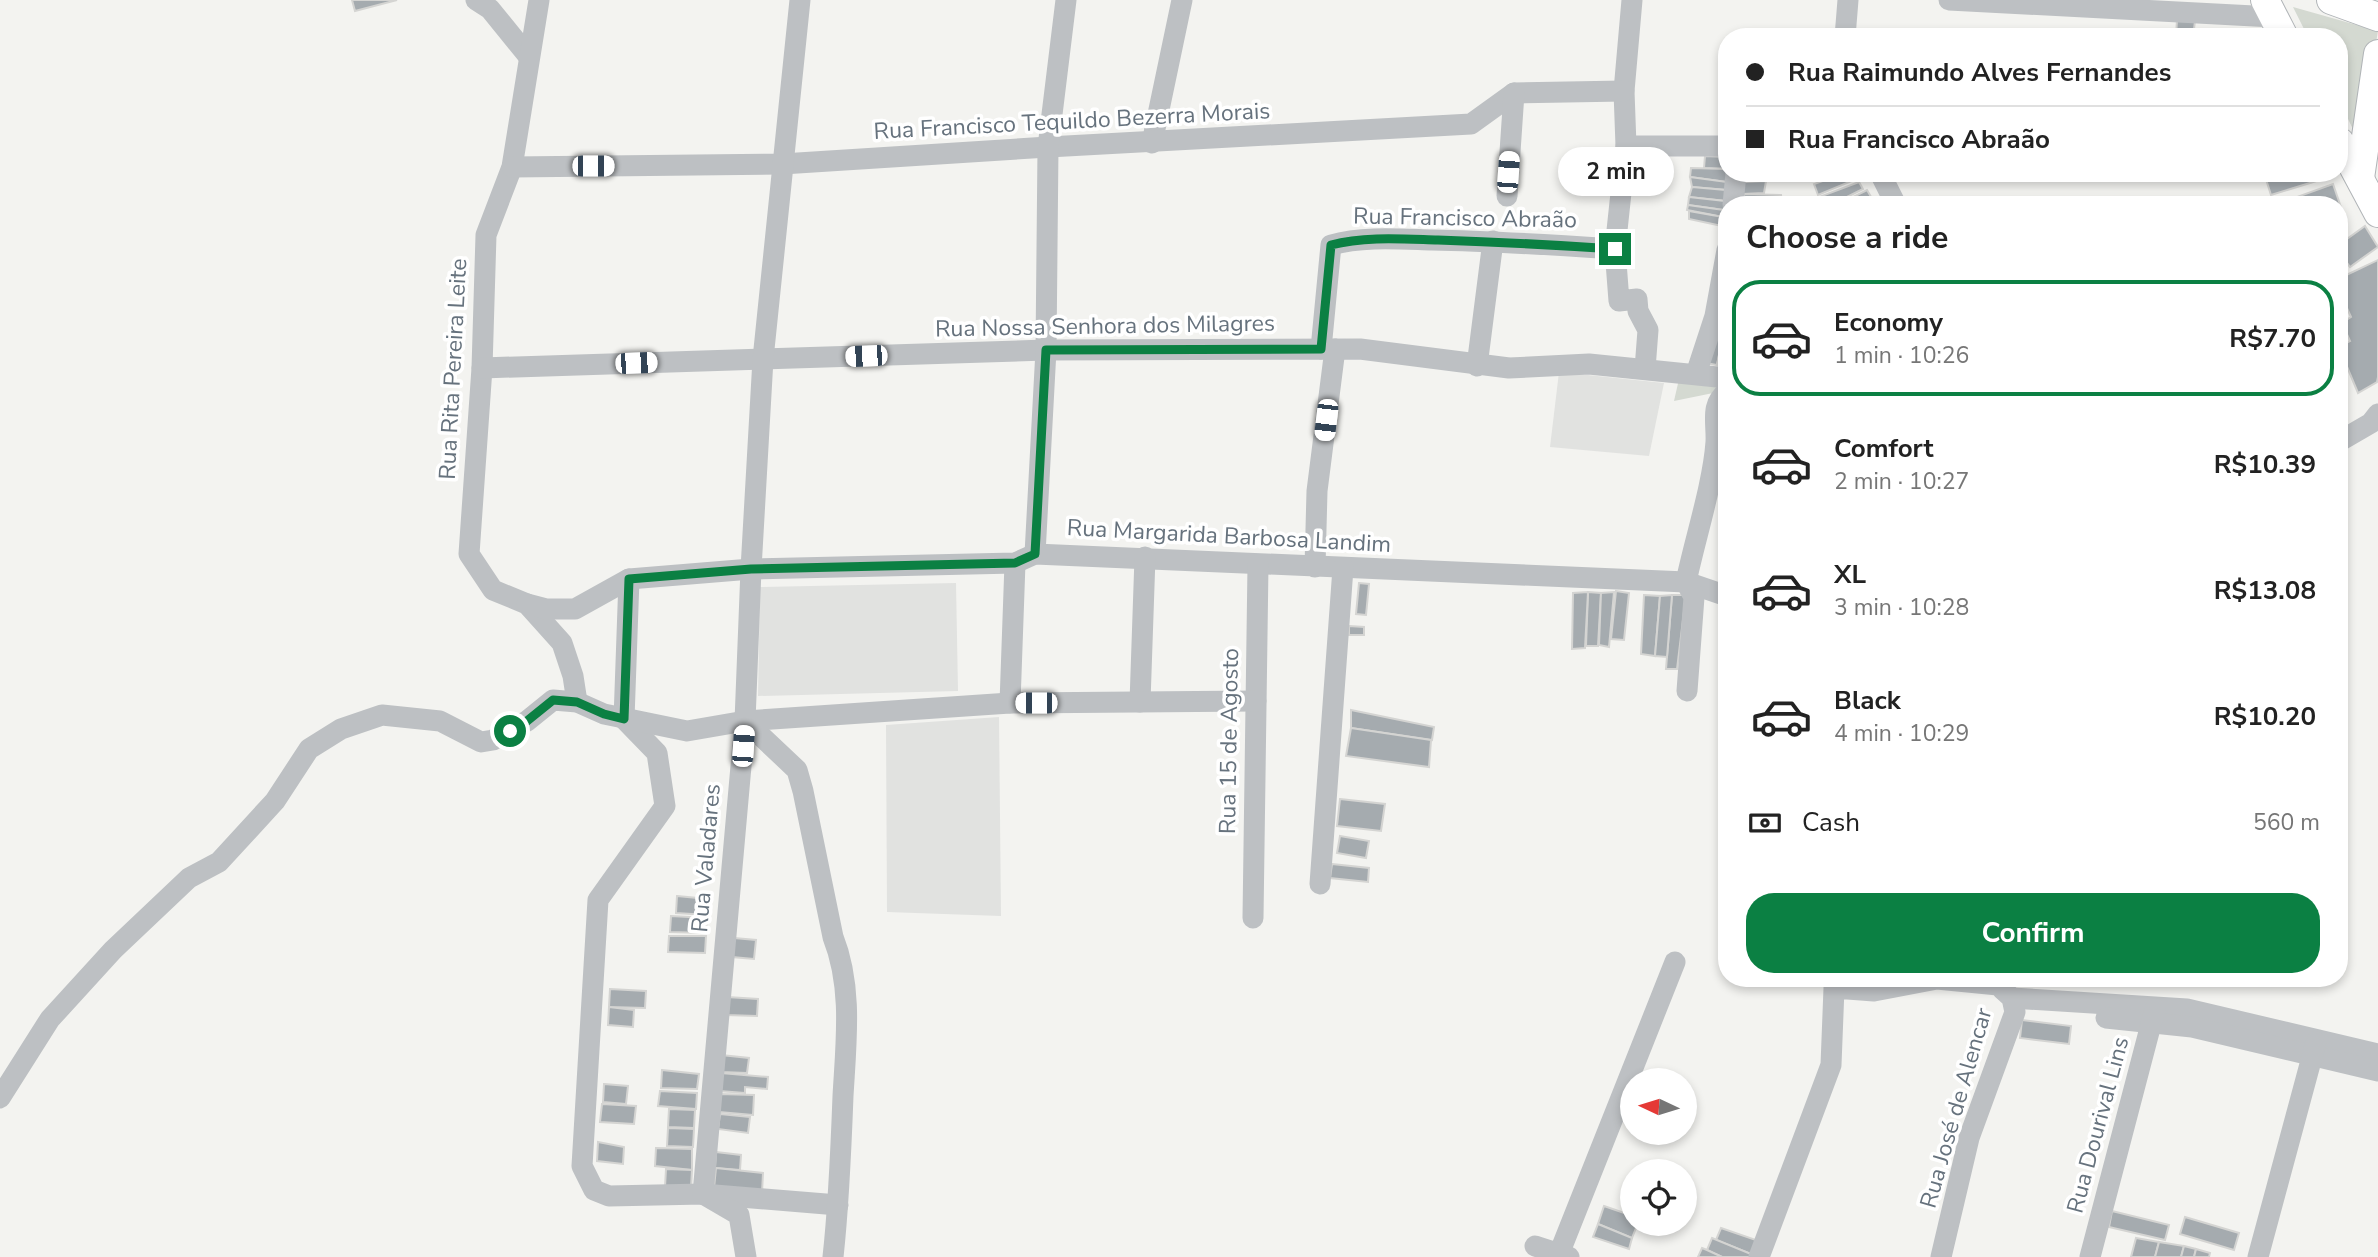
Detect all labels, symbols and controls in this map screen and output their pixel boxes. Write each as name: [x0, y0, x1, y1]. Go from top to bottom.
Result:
text: Rua Raimundo Alves Fernandes: [1788, 55, 2171, 90]
street label: Rua Francisco Tequildo Bezerra Morais: [873, 95, 1271, 147]
text: Rua Francisco Abraão: [1788, 122, 2050, 157]
callout: 2 min: [1557, 148, 1673, 196]
car: [1497, 150, 1520, 194]
car: [573, 156, 615, 177]
text: 2 min: [1586, 156, 1646, 187]
street label: Rua Francisco Abraão: [1353, 201, 1577, 235]
text: Choose a ride: [1746, 216, 1948, 259]
route end: [1599, 233, 1631, 265]
street label: Rua Rita Pereira Leite: [432, 258, 474, 480]
text: Economy: [1834, 305, 1943, 340]
icon: car: [1750, 307, 1813, 370]
street label: Rua Nossa Senhora dos Milagres: [935, 308, 1275, 344]
text: R$7.70: [2229, 321, 2316, 356]
text: 1 min · 10:26: [1834, 340, 1969, 371]
car: [845, 345, 888, 367]
car: [615, 352, 658, 374]
car: [1314, 398, 1339, 442]
text: Comfort: [1834, 431, 1934, 466]
icon: car: [1750, 433, 1813, 496]
text: R$10.39: [2214, 447, 2316, 482]
text: 2 min · 10:27: [1834, 466, 1969, 497]
street label: Rua Margarida Barbosa Landim: [1066, 512, 1392, 560]
text: XL: [1834, 557, 1866, 592]
icon: car: [1750, 559, 1813, 622]
text: R$13.08: [2214, 573, 2316, 608]
text: 3 min · 10:28: [1834, 592, 1969, 623]
street label: Rua 15 de Agosto: [1212, 648, 1246, 834]
text: Black: [1834, 683, 1901, 718]
icon: car: [1750, 685, 1813, 748]
car: [1016, 693, 1058, 714]
text: R$10.20: [2214, 699, 2316, 734]
route start: [494, 715, 526, 747]
text: 4 min · 10:29: [1834, 718, 1969, 749]
car: [732, 724, 755, 768]
street label: Rua Valadares: [684, 782, 728, 934]
icon: cash: [1746, 804, 1784, 842]
text: Cash: [1802, 805, 1860, 840]
text: 560 m: [2253, 807, 2320, 838]
button: Confirm: [1746, 893, 2320, 973]
street label: Rua José de Alencar: [1913, 1003, 2000, 1212]
street label: Rua Dourival Lins: [2060, 1033, 2136, 1217]
north arrow: [1620, 1068, 1698, 1144]
map controls: [1620, 1068, 1697, 1236]
button: locate: [1620, 1159, 1697, 1236]

